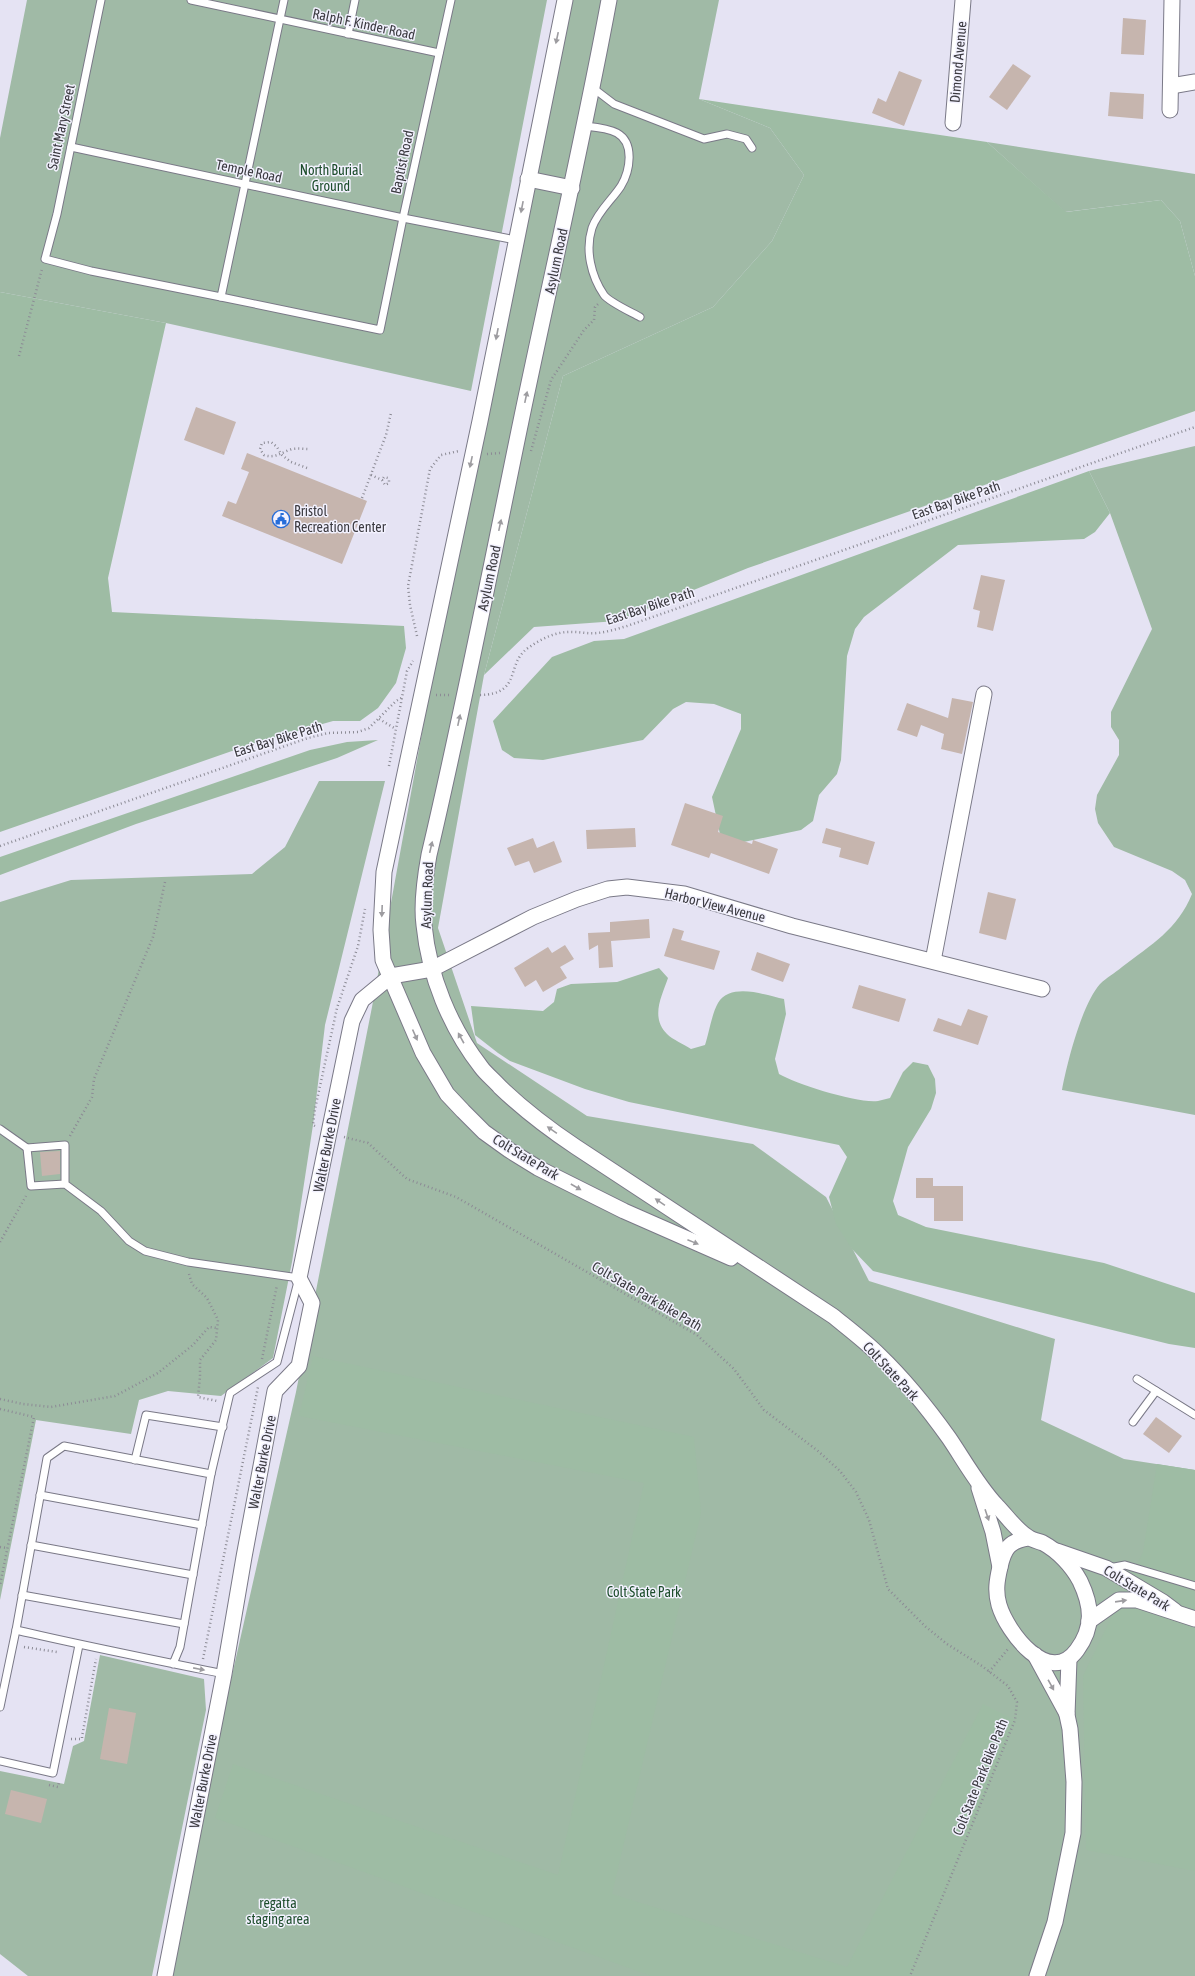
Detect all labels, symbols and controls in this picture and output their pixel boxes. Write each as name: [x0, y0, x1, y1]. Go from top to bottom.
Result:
street label: Ralph F. Kinder Road: [311, 5, 417, 43]
street label: Dimond Avenue: [946, 21, 970, 103]
one-way arrow: [553, 32, 559, 44]
street label: Saint Mary Street: [44, 83, 78, 171]
street label: Baptist Road: [387, 129, 417, 195]
street label: Temple Road: [215, 156, 283, 186]
park label: North Burial Ground: [300, 162, 363, 194]
one-way arrow: [519, 201, 525, 213]
street label: Asylum Road: [541, 227, 571, 295]
one-way arrow: [494, 328, 500, 340]
one-way arrow: [523, 391, 529, 404]
one-way arrow: [467, 455, 473, 468]
street label: East Bay Bike Path: [910, 477, 1002, 523]
place label: Bristol Recreation Center: [294, 503, 387, 535]
public building icon: Bristol Recreation Center: [271, 509, 291, 529]
one-way arrow: [498, 519, 504, 531]
street label: Asylum Road: [474, 544, 504, 612]
street label: East Bay Bike Path: [604, 584, 696, 628]
one-way arrow: [456, 714, 462, 727]
street label: East Bay Bike Path: [232, 718, 324, 760]
one-way arrow: [428, 841, 434, 854]
street label: Asylum Road: [418, 861, 436, 929]
street label: Harbor View Avenue: [663, 885, 767, 925]
one-way arrow: [379, 905, 385, 918]
one-way arrow: [412, 1029, 418, 1041]
one-way arrow: [458, 1032, 465, 1044]
street label: Walter Burke Drive: [310, 1097, 344, 1193]
one-way arrow: [546, 1126, 557, 1134]
street label: Colt State Park: [490, 1131, 562, 1183]
one-way arrow: [570, 1184, 582, 1191]
one-way arrow: [655, 1198, 665, 1206]
one-way arrow: [688, 1240, 700, 1246]
street label: Colt State Park Bike Path: [589, 1258, 705, 1334]
street label: Colt State Park: [860, 1338, 922, 1404]
street label: Walter Burke Drive: [245, 1414, 279, 1510]
one-way arrow: [984, 1509, 990, 1521]
street label: Colt State Park: [1101, 1562, 1173, 1614]
park label: Colt State Park: [607, 1584, 681, 1600]
one-way arrow: [1115, 1598, 1127, 1604]
one-way arrow: [193, 1666, 205, 1672]
one-way arrow: [1048, 1679, 1055, 1691]
street label: Colt State Park Bike Path: [949, 1716, 1011, 1838]
street label: Walter Burke Drive: [186, 1733, 220, 1829]
park label: regatta staging area: [247, 1895, 309, 1927]

